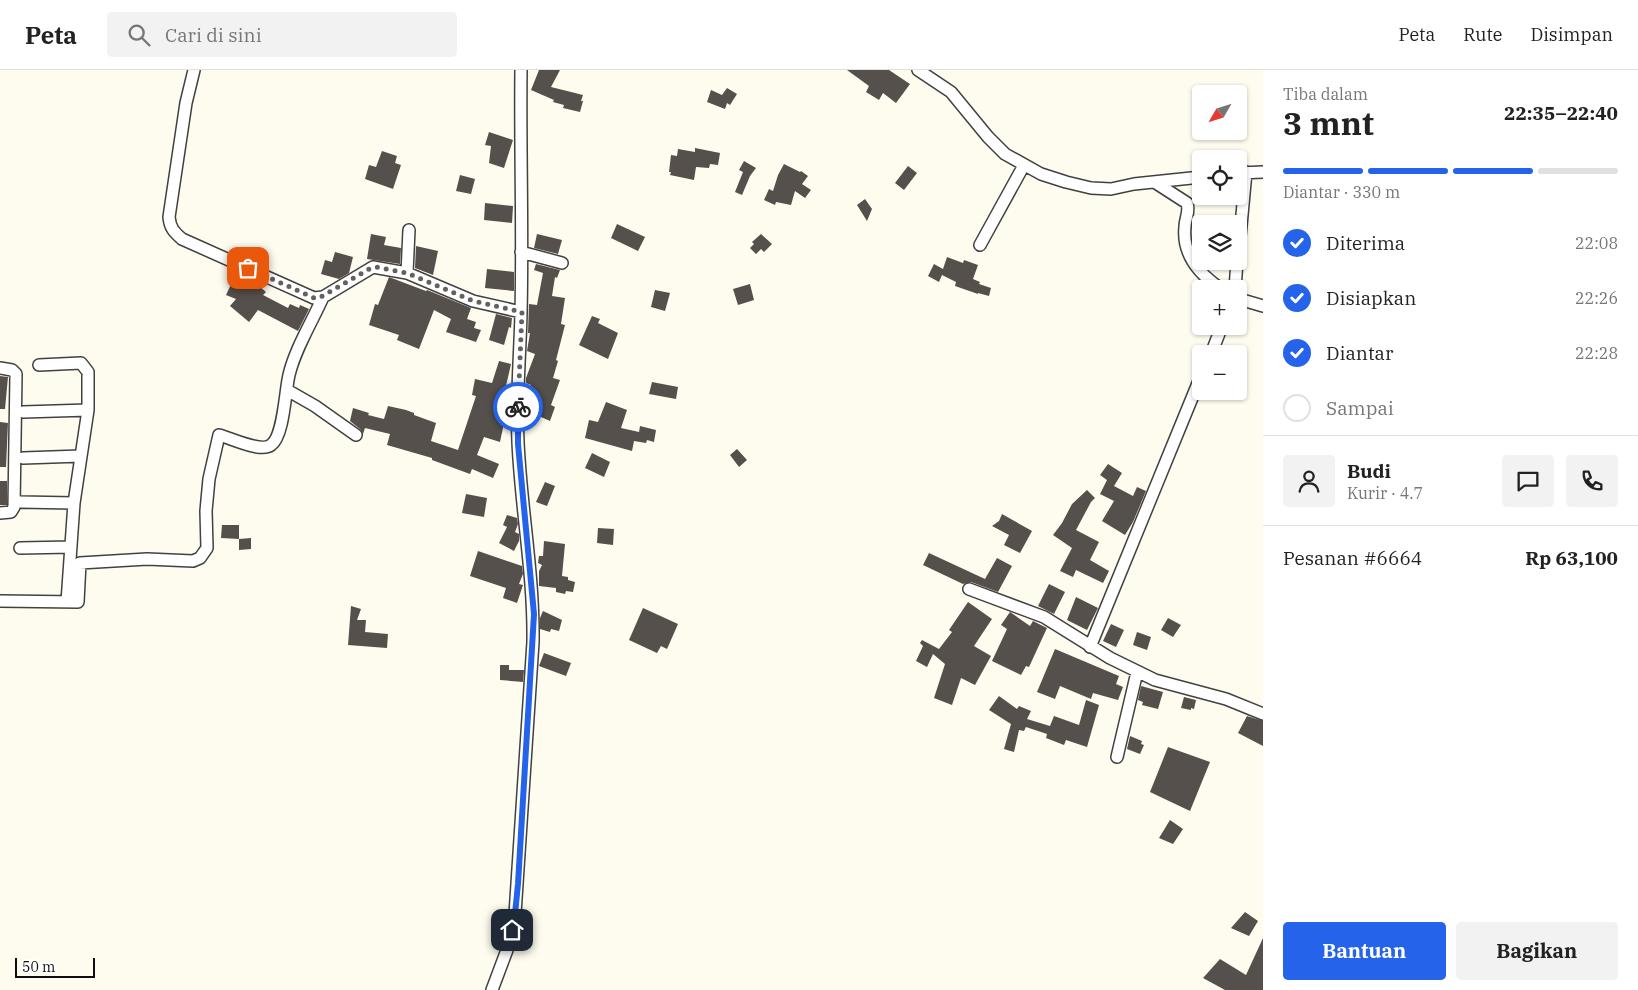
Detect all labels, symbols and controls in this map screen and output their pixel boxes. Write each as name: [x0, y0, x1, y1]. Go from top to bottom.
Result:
search box: [107, 12, 457, 57]
text: Peta: [25, 19, 77, 51]
icon: search: [125, 21, 153, 49]
text: Cari di sini: [165, 23, 262, 47]
text: Peta: [1399, 23, 1435, 46]
text: Rute: [1463, 23, 1502, 46]
text: Disimpan: [1530, 23, 1613, 46]
text: Tiba dalam: [1283, 84, 1368, 104]
north arrow: [1192, 85, 1248, 140]
map controls: [1192, 85, 1247, 400]
text: 22:35–22:40: [1504, 101, 1618, 125]
text: 3 mnt: [1283, 102, 1374, 144]
button: locate: [1192, 150, 1247, 205]
text: Diantar · 330 m: [1283, 182, 1400, 202]
button: layers: [1192, 215, 1247, 270]
icon: check: [1283, 229, 1311, 257]
text: Diterima: [1326, 231, 1405, 255]
text: 22:08: [1575, 233, 1618, 253]
pin: [227, 247, 269, 289]
icon: bag: [234, 254, 262, 282]
button: +: [1192, 280, 1247, 335]
icon: check: [1283, 284, 1311, 312]
text: Disiapkan: [1326, 286, 1416, 310]
text: 22:26: [1575, 288, 1618, 308]
icon: check: [1283, 339, 1311, 367]
text: Diantar: [1326, 341, 1393, 365]
text: 22:28: [1575, 343, 1618, 363]
button: −: [1192, 345, 1247, 400]
courier: [493, 382, 543, 432]
icon: bike: [504, 393, 532, 421]
text: Sampai: [1326, 396, 1394, 420]
button: person: [1283, 455, 1335, 507]
button: chat: [1502, 455, 1554, 507]
button: phone: [1566, 455, 1618, 507]
text: Budi: [1347, 459, 1391, 483]
text: Kurir · 4.7: [1347, 483, 1423, 503]
text: Pesanan #6664: [1283, 546, 1422, 570]
text: Rp 63,100: [1525, 546, 1618, 570]
pin: [491, 909, 533, 951]
icon: home: [498, 916, 526, 944]
button: Bantuan: [1283, 922, 1446, 980]
button: Bagikan: [1456, 922, 1618, 980]
scale bar: [15, 955, 95, 978]
text: 50 m: [22, 958, 55, 976]

